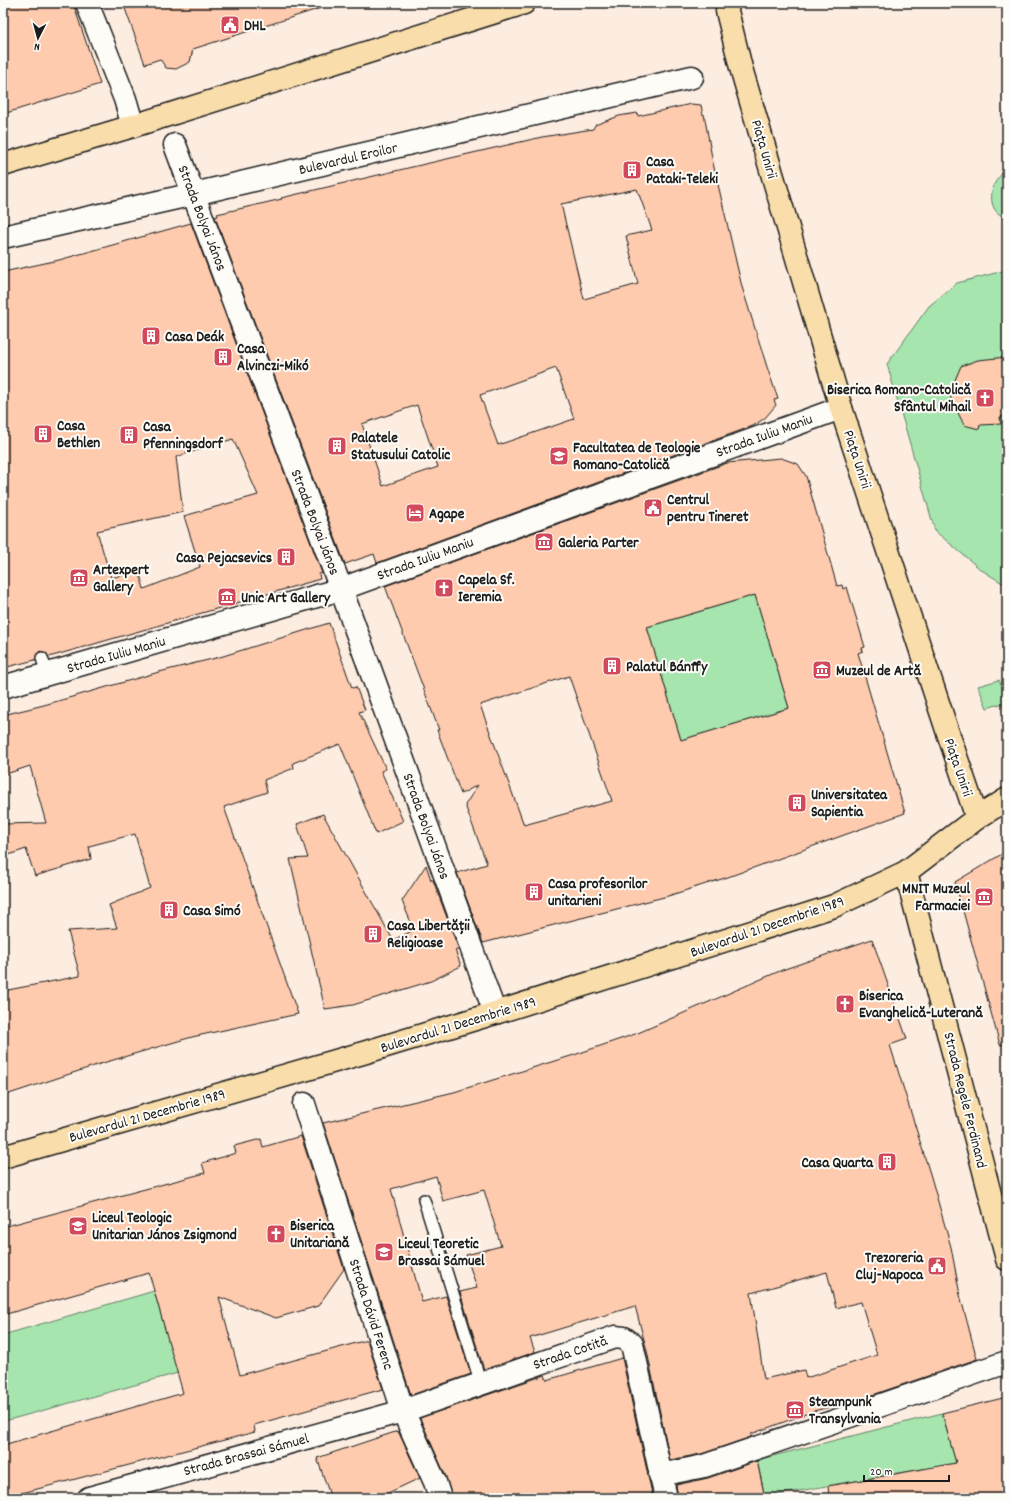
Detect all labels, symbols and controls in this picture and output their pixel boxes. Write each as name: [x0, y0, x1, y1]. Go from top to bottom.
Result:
public building icon: DHL: [219, 14, 241, 36]
place label: DHL: [244, 16, 266, 38]
north arrow: [18, 18, 58, 58]
text: N: [33, 38, 41, 54]
street label: Piața Unirii: [744, 117, 782, 182]
street label: Bulevardul Eroilor: [297, 138, 400, 182]
place label: Casa Pataki-Teleki: [646, 152, 718, 191]
building icon: Casa Pataki-Teleki: [621, 159, 643, 181]
street label: Strada Bolyai János: [171, 163, 231, 275]
building icon: Casa Deák: [140, 325, 162, 347]
place label: Casa Deák: [165, 327, 224, 349]
place label: Casa Alvinczi-Mikó: [237, 339, 309, 378]
building icon: Casa Alvinczi-Mikó: [212, 346, 234, 368]
place label: Biserica Romano-Catolică Sfântul Mihail: [827, 380, 972, 419]
church icon: Biserica Romano-Catolică Sfântul Mihail: [974, 387, 996, 409]
street label: Strada Iuliu Maniu: [713, 409, 816, 465]
place label: Casa Bethlen: [57, 416, 100, 455]
place label: Casa Pfenningsdorf: [143, 417, 223, 456]
building icon: Casa Bethlen: [32, 423, 54, 445]
building icon: Casa Pfenningsdorf: [118, 424, 140, 446]
street label: Piața Unirii: [836, 427, 876, 492]
place label: Palatele Statusului Catolic: [351, 428, 450, 467]
building icon: Palatele Statusului Catolic: [326, 435, 348, 457]
place label: Facultatea de Teologie Romano-Catolică: [573, 438, 701, 477]
school or university icon: Facultatea de Teologie Romano-Catolică: [548, 445, 570, 467]
street label: Strada Bolyai János: [284, 467, 344, 579]
place label: Centrul pentru Tineret: [667, 490, 749, 529]
public building icon: Centrul pentru Tineret: [642, 497, 664, 519]
hotel icon: Agape: [404, 502, 426, 524]
place label: Agape: [429, 504, 465, 526]
museum icon: Galeria Parter: [533, 531, 555, 553]
street label: Strada Iuliu Maniu: [374, 532, 477, 588]
place label: Galeria Parter: [558, 533, 639, 555]
building icon: Casa Pejacsevics: [275, 546, 297, 568]
place label: Casa Pejacsevics: [176, 548, 272, 570]
place label: Artexpert Gallery: [93, 560, 150, 599]
museum icon: Artexpert Gallery: [68, 567, 90, 589]
place label: Capela Sf. Ieremia: [458, 570, 515, 609]
church icon: Capela Sf. Ieremia: [433, 577, 455, 599]
museum icon: Unic Art Gallery: [216, 586, 238, 608]
place label: Unic Art Gallery: [241, 588, 331, 610]
street label: Strada Iuliu Maniu: [65, 631, 168, 680]
building icon: Palatul Bánffy: [601, 655, 623, 677]
place label: Palatul Bánffy: [626, 657, 708, 679]
museum icon: Muzeul de Artă: [811, 659, 833, 681]
place label: Muzeul de Artă: [836, 661, 921, 683]
street label: Piața Unirii: [937, 735, 977, 800]
street label: Strada Bolyai János: [396, 770, 455, 883]
place label: Universitatea Sapientia: [811, 785, 888, 824]
building icon: Universitatea Sapientia: [786, 792, 808, 814]
place label: Casa profesorilor unitarieni: [548, 874, 648, 913]
place label: MNIT Muzeul Farmaciei: [902, 879, 970, 918]
building icon: Casa profesorilor unitarieni: [523, 881, 545, 903]
museum icon: MNIT Muzeul Farmaciei: [973, 886, 995, 908]
street label: Bulevardul 21 Decembrie 1989: [688, 891, 848, 965]
building icon: Casa Simó: [158, 899, 180, 921]
place label: Casa Simó: [183, 901, 241, 923]
place label: Casa Libertății Religioase: [387, 916, 470, 955]
building icon: Casa Libertății Religioase: [362, 923, 384, 945]
place label: Biserica Evanghelică-Luterană: [859, 986, 983, 1025]
street label: Bulevardul 21 Decembrie 1989: [378, 992, 539, 1060]
church icon: Biserica Evanghelică-Luterană: [834, 993, 856, 1015]
street label: Strada Regele Ferdinand: [937, 1030, 992, 1171]
street label: Bulevardul 21 Decembrie 1989: [67, 1084, 228, 1150]
building icon: Casa Quarta: [876, 1151, 898, 1173]
place label: Casa Quarta: [801, 1153, 874, 1175]
place label: Liceul Teologic Unitarian János Zsigmond: [92, 1208, 237, 1247]
school or university icon: Liceul Teologic Unitarian János Zsigmond: [67, 1215, 89, 1237]
place label: Biserica Unitariană: [290, 1216, 350, 1255]
church icon: Biserica Unitariană: [265, 1223, 287, 1245]
place label: Liceul Teoretic Brassai Sámuel: [398, 1234, 485, 1273]
school or university icon: Liceul Teoretic Brassai Sámuel: [373, 1241, 395, 1263]
place label: Trezoreria Cluj-Napoca: [855, 1248, 924, 1287]
public building icon: Trezoreria Cluj-Napoca: [926, 1255, 948, 1277]
street label: Strada Dávid Ferenc: [342, 1256, 398, 1373]
street label: Strada Cotită: [530, 1331, 611, 1377]
place label: Steampunk Transylvania: [809, 1392, 881, 1431]
museum icon: Steampunk Transylvania: [784, 1399, 806, 1421]
street label: Strada Brassai Sámuel: [181, 1429, 312, 1483]
scale bar: [864, 1457, 949, 1483]
text: 20 m: [870, 1464, 893, 1481]

